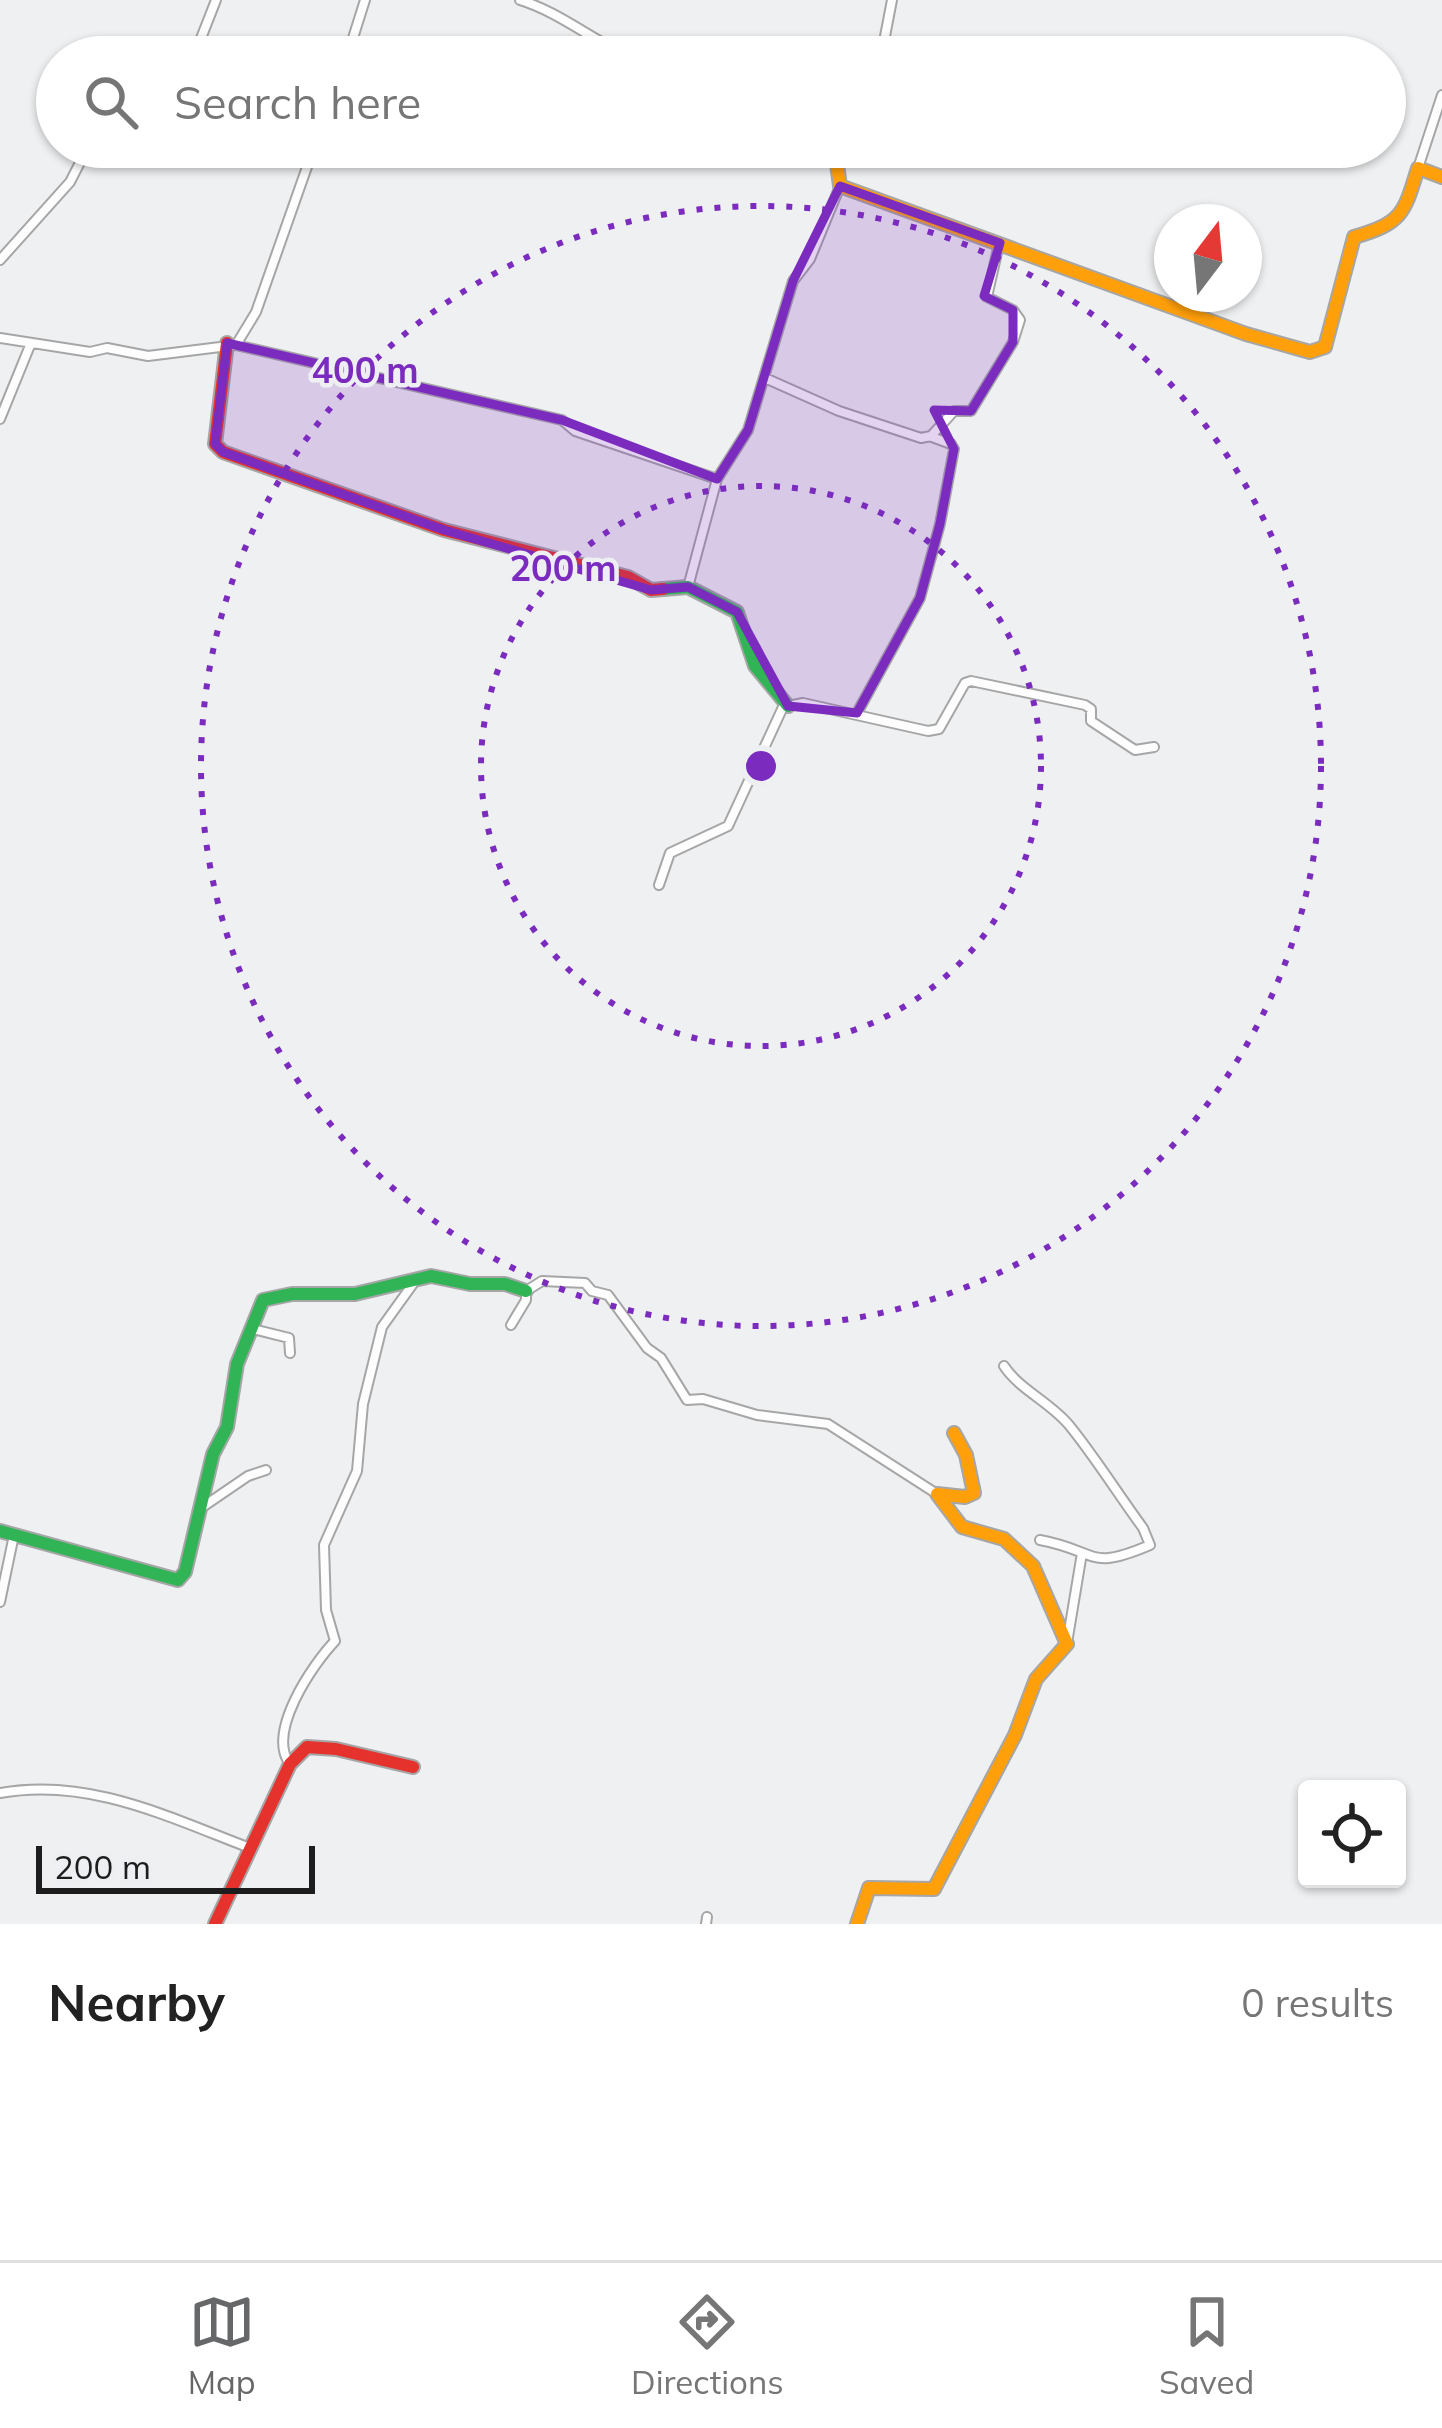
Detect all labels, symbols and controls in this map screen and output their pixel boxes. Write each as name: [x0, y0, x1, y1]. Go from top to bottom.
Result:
search box: [36, 36, 1406, 168]
icon: search: [78, 69, 144, 135]
text: Search here: [174, 74, 421, 130]
north arrow: [1154, 204, 1262, 312]
text: 400 m: [311, 347, 419, 392]
text: 200 m: [509, 545, 617, 590]
centre of rings: [740, 745, 782, 787]
map controls: [1298, 1780, 1406, 1888]
button: locate: [1298, 1780, 1406, 1888]
scale bar: [36, 1840, 315, 1893]
text: 200 m: [54, 1846, 151, 1887]
text: Nearby: [48, 1970, 225, 2034]
text: 0 results: [1241, 1978, 1394, 2027]
tab: Map: [188, 2289, 256, 2402]
tab: Directions: [631, 2289, 784, 2402]
tab: Saved: [1159, 2289, 1254, 2402]

